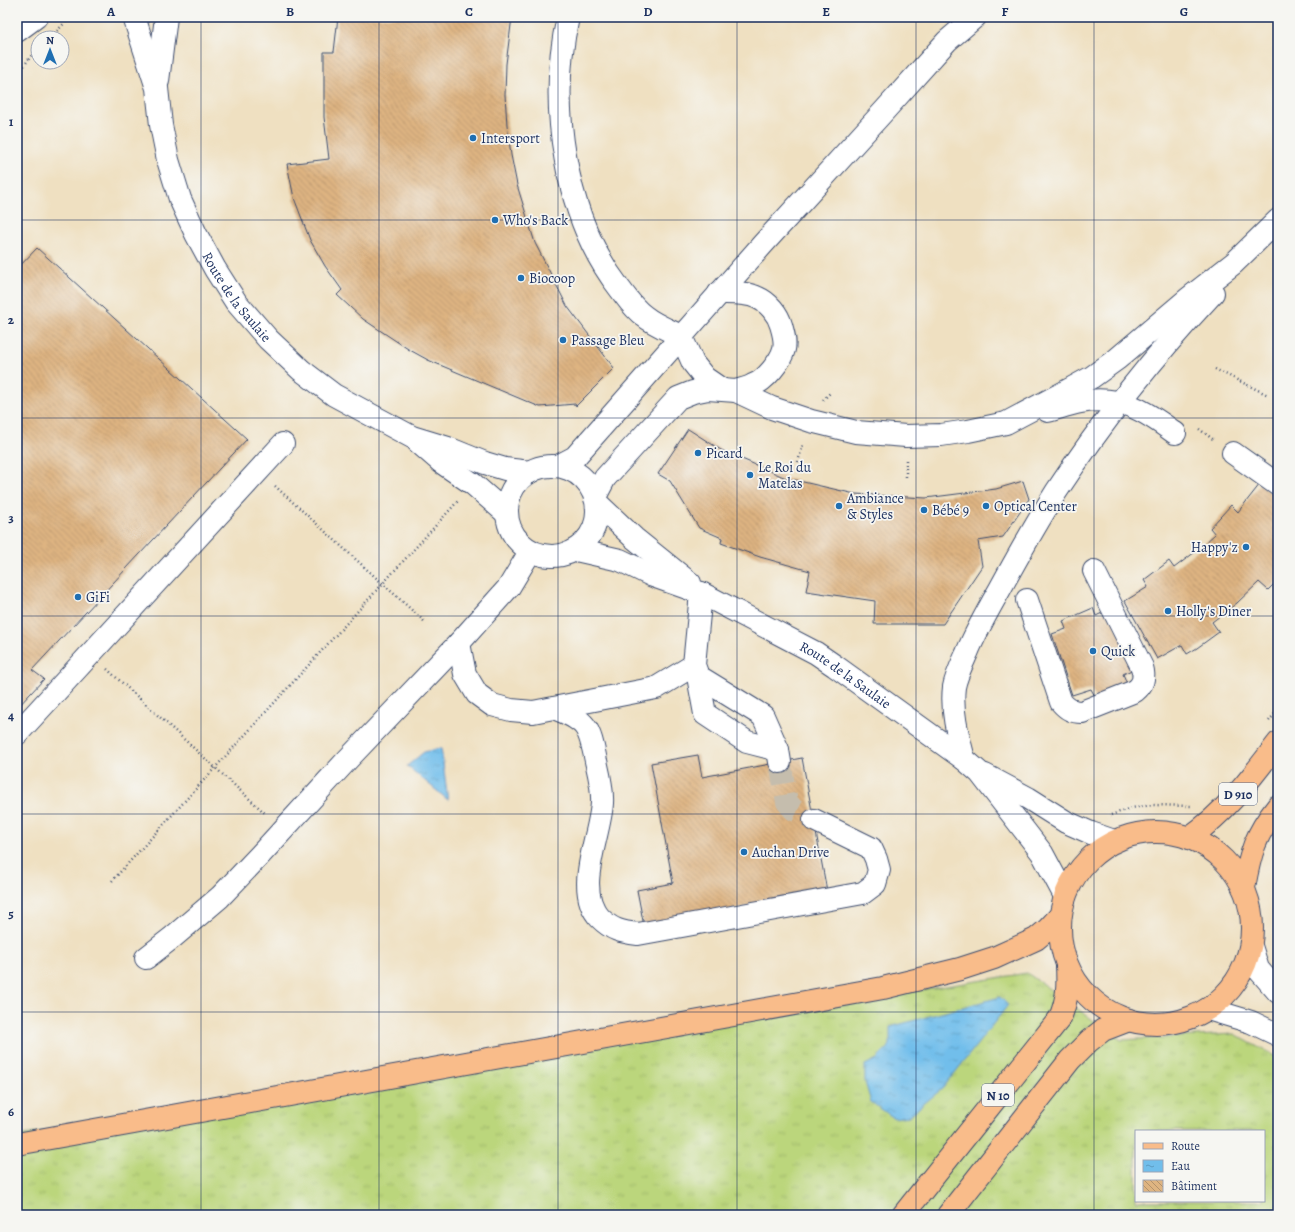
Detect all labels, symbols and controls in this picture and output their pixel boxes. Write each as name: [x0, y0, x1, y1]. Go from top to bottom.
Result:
text: A: [106, 3, 116, 20]
text: B: [286, 3, 294, 20]
text: C: [465, 3, 473, 20]
text: D: [643, 3, 653, 20]
text: E: [822, 3, 830, 20]
text: F: [1002, 3, 1009, 20]
text: G: [1180, 3, 1188, 20]
north arrow: [30, 30, 70, 70]
text: N: [46, 33, 54, 48]
text: 1: [9, 113, 14, 130]
place label: Intersport: [481, 129, 540, 148]
marker: Intersport: [468, 133, 478, 143]
place label: Who's Back: [502, 211, 568, 230]
marker: Who's Back: [490, 215, 500, 225]
street label: Route de la Saulaie: [198, 249, 275, 346]
place label: Biocoop: [529, 269, 575, 288]
marker: Biocoop: [516, 273, 526, 283]
text: 2: [8, 311, 15, 328]
place label: Passage Bleu: [571, 331, 645, 350]
marker: Passage Bleu: [558, 335, 568, 345]
place label: Picard: [706, 444, 743, 463]
marker: Picard: [693, 448, 703, 458]
place label: Le Roi du Matelas: [758, 458, 811, 493]
marker: Le Roi du Matelas: [745, 470, 755, 480]
place label: Ambiance & Styles: [846, 489, 904, 524]
place label: Optical Center: [994, 497, 1077, 516]
marker: Ambiance & Styles: [834, 501, 844, 511]
place label: Bébé 9: [932, 501, 969, 520]
marker: Optical Center: [981, 501, 991, 511]
marker: Bébé 9: [919, 505, 929, 515]
text: 3: [8, 509, 14, 526]
place label: Happy'z: [1191, 538, 1238, 557]
marker: Happy'z: [1241, 542, 1251, 552]
place label: GiFi: [86, 588, 110, 607]
marker: GiFi: [73, 592, 83, 602]
place label: Holly's Diner: [1176, 602, 1252, 621]
marker: Holly's Diner: [1163, 606, 1173, 616]
street label: Route de la Saulaie: [796, 637, 895, 713]
place label: Quick: [1101, 642, 1135, 661]
marker: Quick: [1088, 646, 1098, 656]
text: 4: [8, 707, 14, 724]
road number: D 910: [1219, 783, 1257, 805]
place label: Auchan Drive: [751, 843, 829, 862]
marker: Auchan Drive: [739, 847, 749, 857]
text: 5: [8, 905, 14, 922]
road number: N 10: [982, 1084, 1014, 1106]
text: 6: [8, 1103, 14, 1120]
legend: [1135, 1130, 1265, 1202]
text: Route: [1171, 1138, 1200, 1154]
text: Eau: [1171, 1158, 1190, 1174]
text: Bâtiment: [1171, 1178, 1217, 1194]

